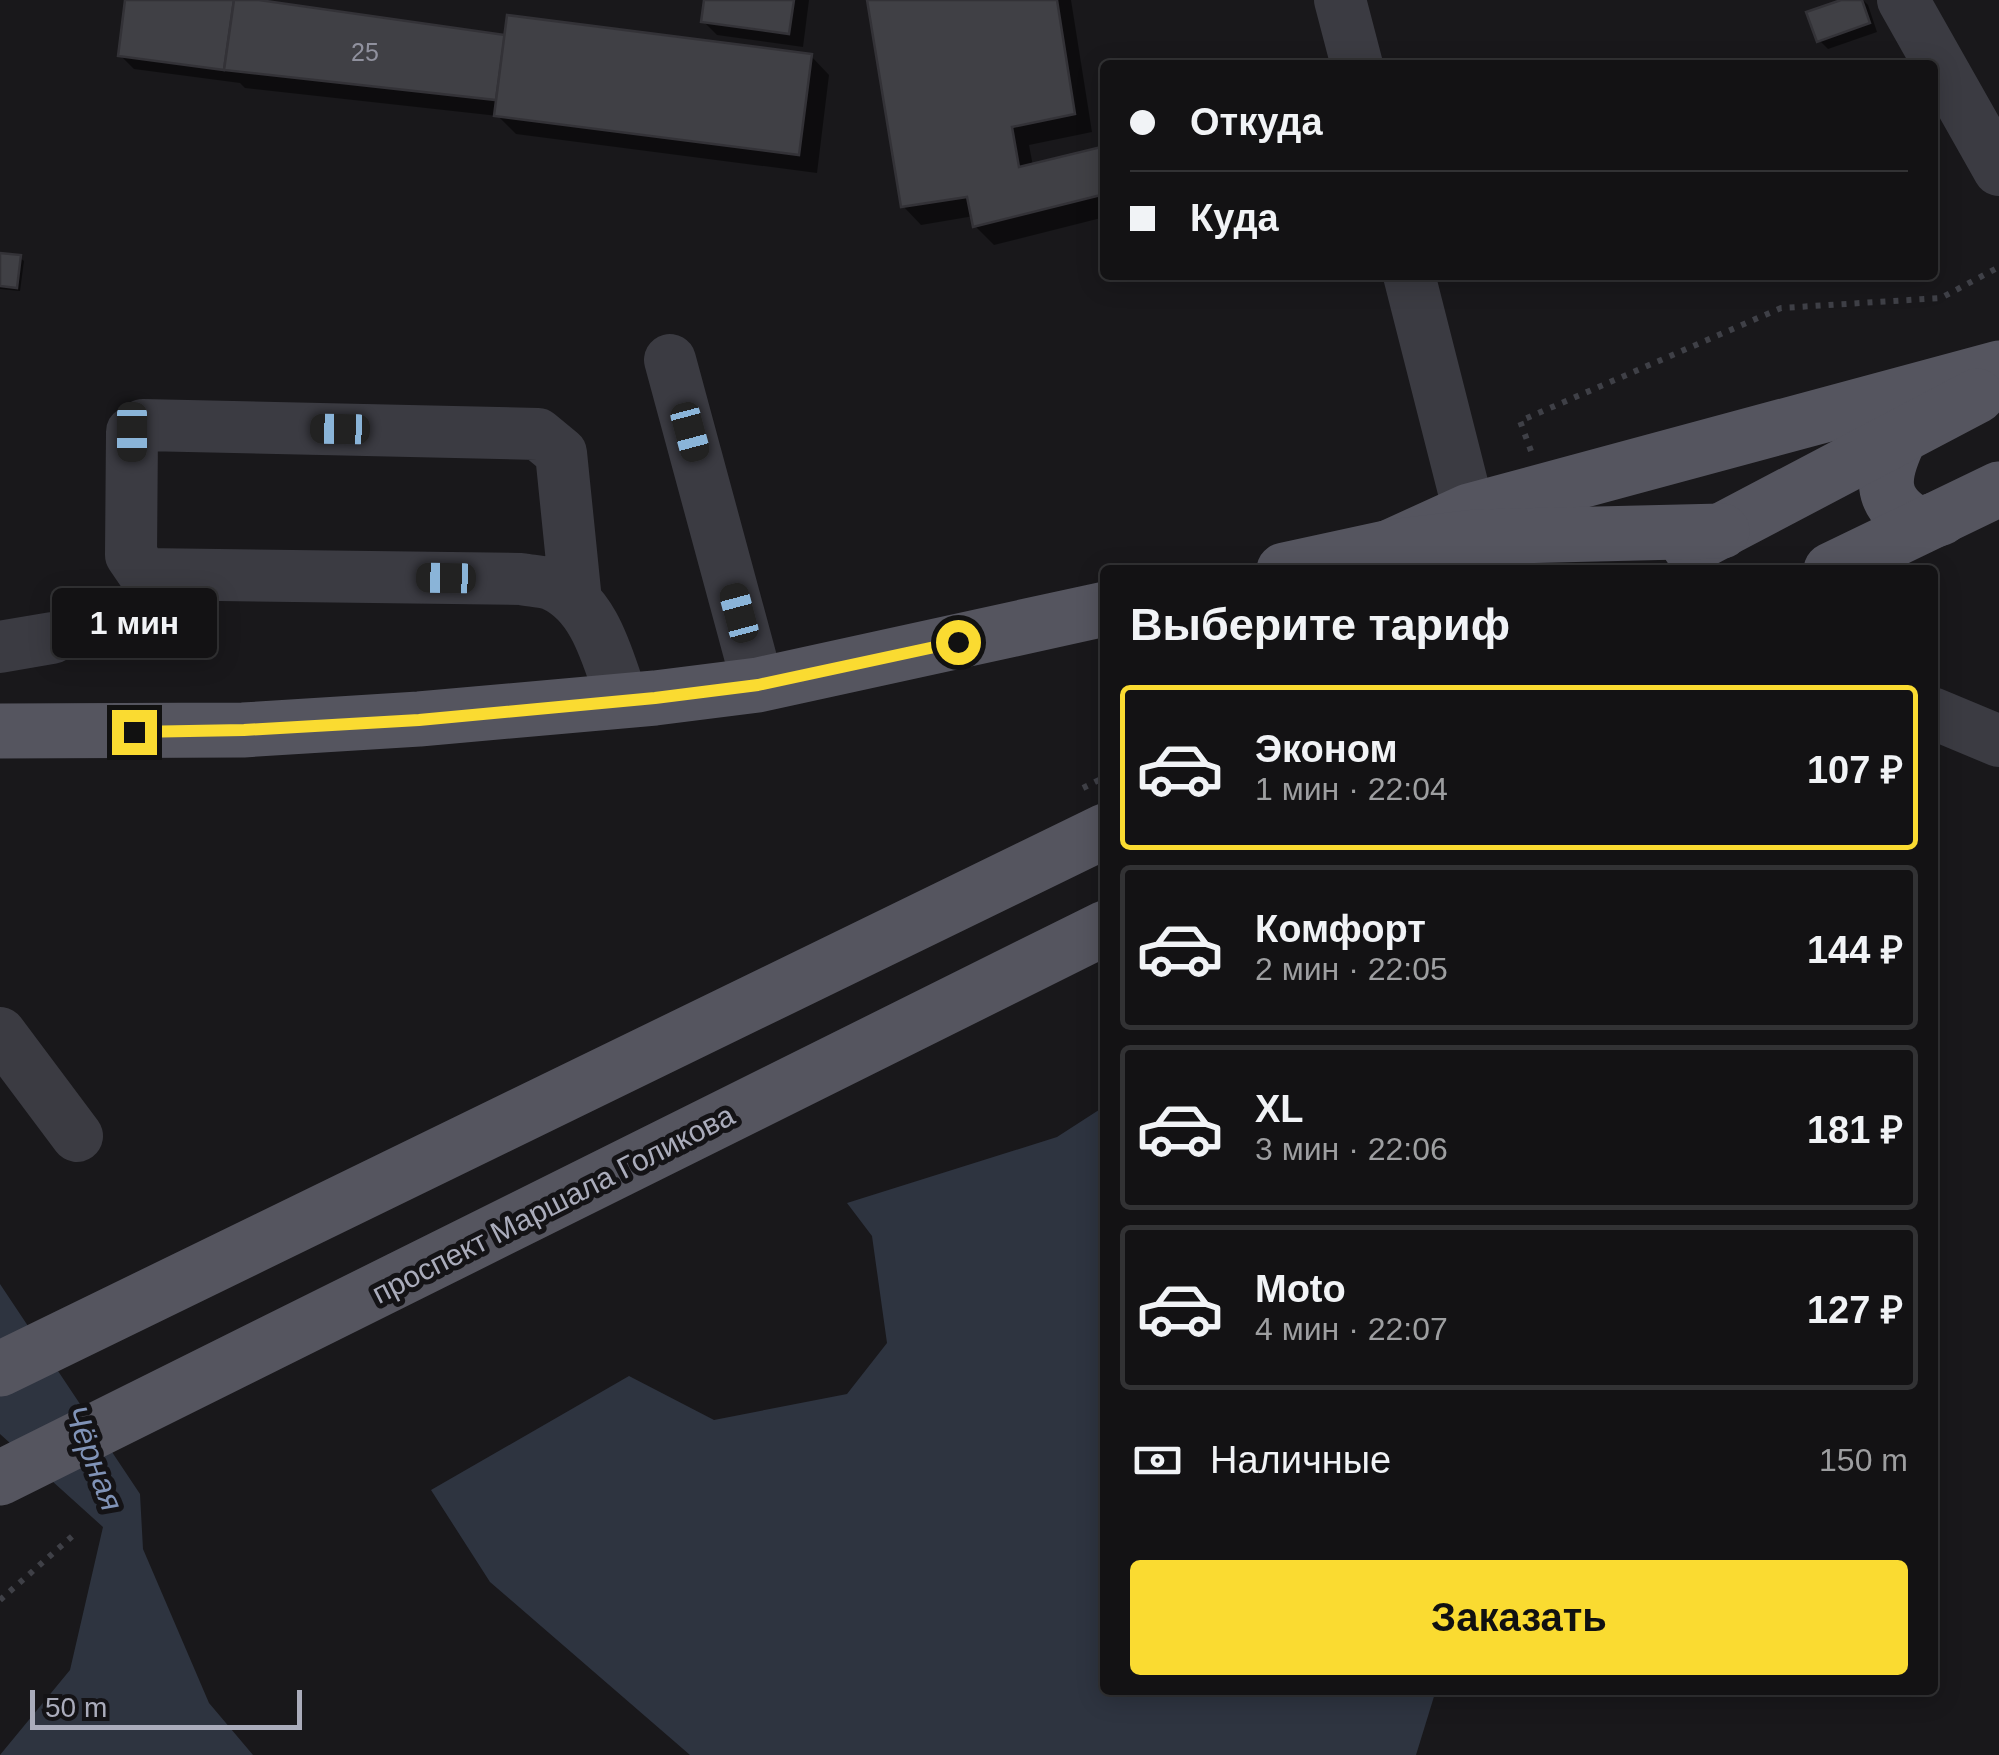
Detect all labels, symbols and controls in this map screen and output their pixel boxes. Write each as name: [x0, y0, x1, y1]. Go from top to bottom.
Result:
house number: 25: [351, 38, 379, 66]
text: Откуда: [1190, 101, 1323, 143]
text: Куда: [1190, 197, 1279, 239]
car: [668, 399, 712, 465]
car: [117, 402, 147, 462]
car: [310, 413, 370, 445]
car: [416, 562, 476, 594]
car: [717, 580, 761, 646]
callout: 1 мин: [52, 587, 216, 657]
text: Выберите тариф: [1130, 599, 1510, 650]
text: 1 мин: [90, 605, 179, 641]
route start: [936, 620, 981, 665]
route end: [112, 710, 157, 755]
icon: car: [1135, 723, 1225, 813]
text: Эконом: [1255, 728, 1398, 770]
text: 107 ₽: [1807, 749, 1903, 791]
text: 1 мин · 22:04: [1255, 771, 1448, 807]
icon: car: [1135, 903, 1225, 993]
text: Комфорт: [1255, 908, 1426, 950]
text: 144 ₽: [1807, 929, 1903, 971]
text: 2 мин · 22:05: [1255, 951, 1448, 987]
icon: car: [1135, 1083, 1225, 1173]
text: XL: [1255, 1088, 1304, 1130]
street label: проспект Маршала Голикова: [366, 1098, 740, 1310]
text: 181 ₽: [1807, 1109, 1903, 1151]
text: 3 мин · 22:06: [1255, 1131, 1448, 1167]
icon: car: [1135, 1263, 1225, 1353]
text: Moto: [1255, 1268, 1346, 1310]
text: 127 ₽: [1807, 1289, 1903, 1331]
text: 4 мин · 22:07: [1255, 1311, 1448, 1347]
water label: Чёрная: [58, 1400, 130, 1516]
icon: cash: [1130, 1433, 1185, 1488]
text: Наличные: [1210, 1439, 1391, 1481]
text: 150 m: [1819, 1442, 1908, 1478]
button: Заказать: [1130, 1560, 1908, 1675]
scale bar: [30, 1685, 302, 1730]
text: 50 m: [45, 1692, 107, 1723]

